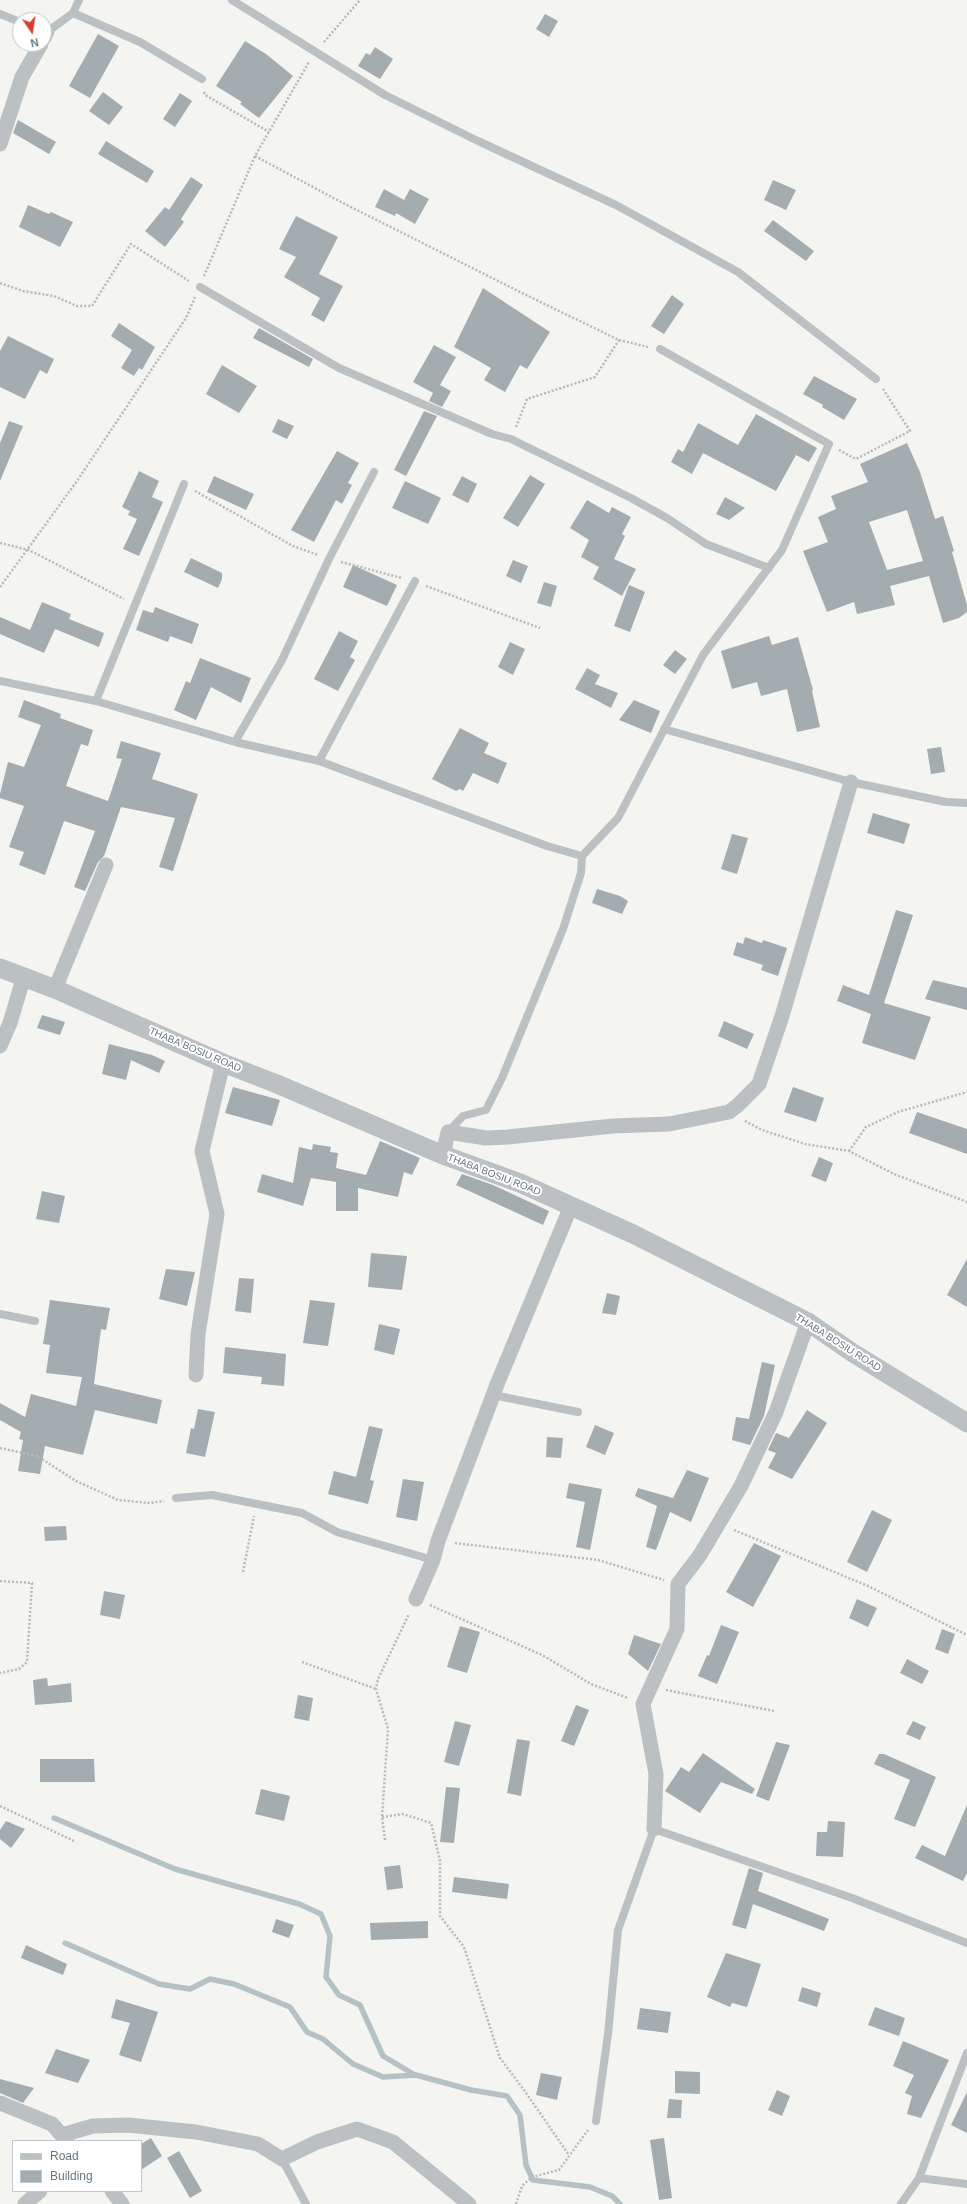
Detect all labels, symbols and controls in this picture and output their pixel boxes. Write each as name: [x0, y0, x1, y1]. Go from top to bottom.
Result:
north arrow: [12, 12, 52, 52]
text: N: [29, 36, 40, 49]
street label: THABA BOSIU ROAD: [147, 1025, 243, 1075]
street label: THABA BOSIU ROAD: [446, 1152, 542, 1198]
street label: THABA BOSIU ROAD: [793, 1312, 883, 1374]
legend: [12, 2140, 142, 2192]
text: Road: [50, 2149, 79, 2163]
text: Building: [50, 2169, 93, 2183]

